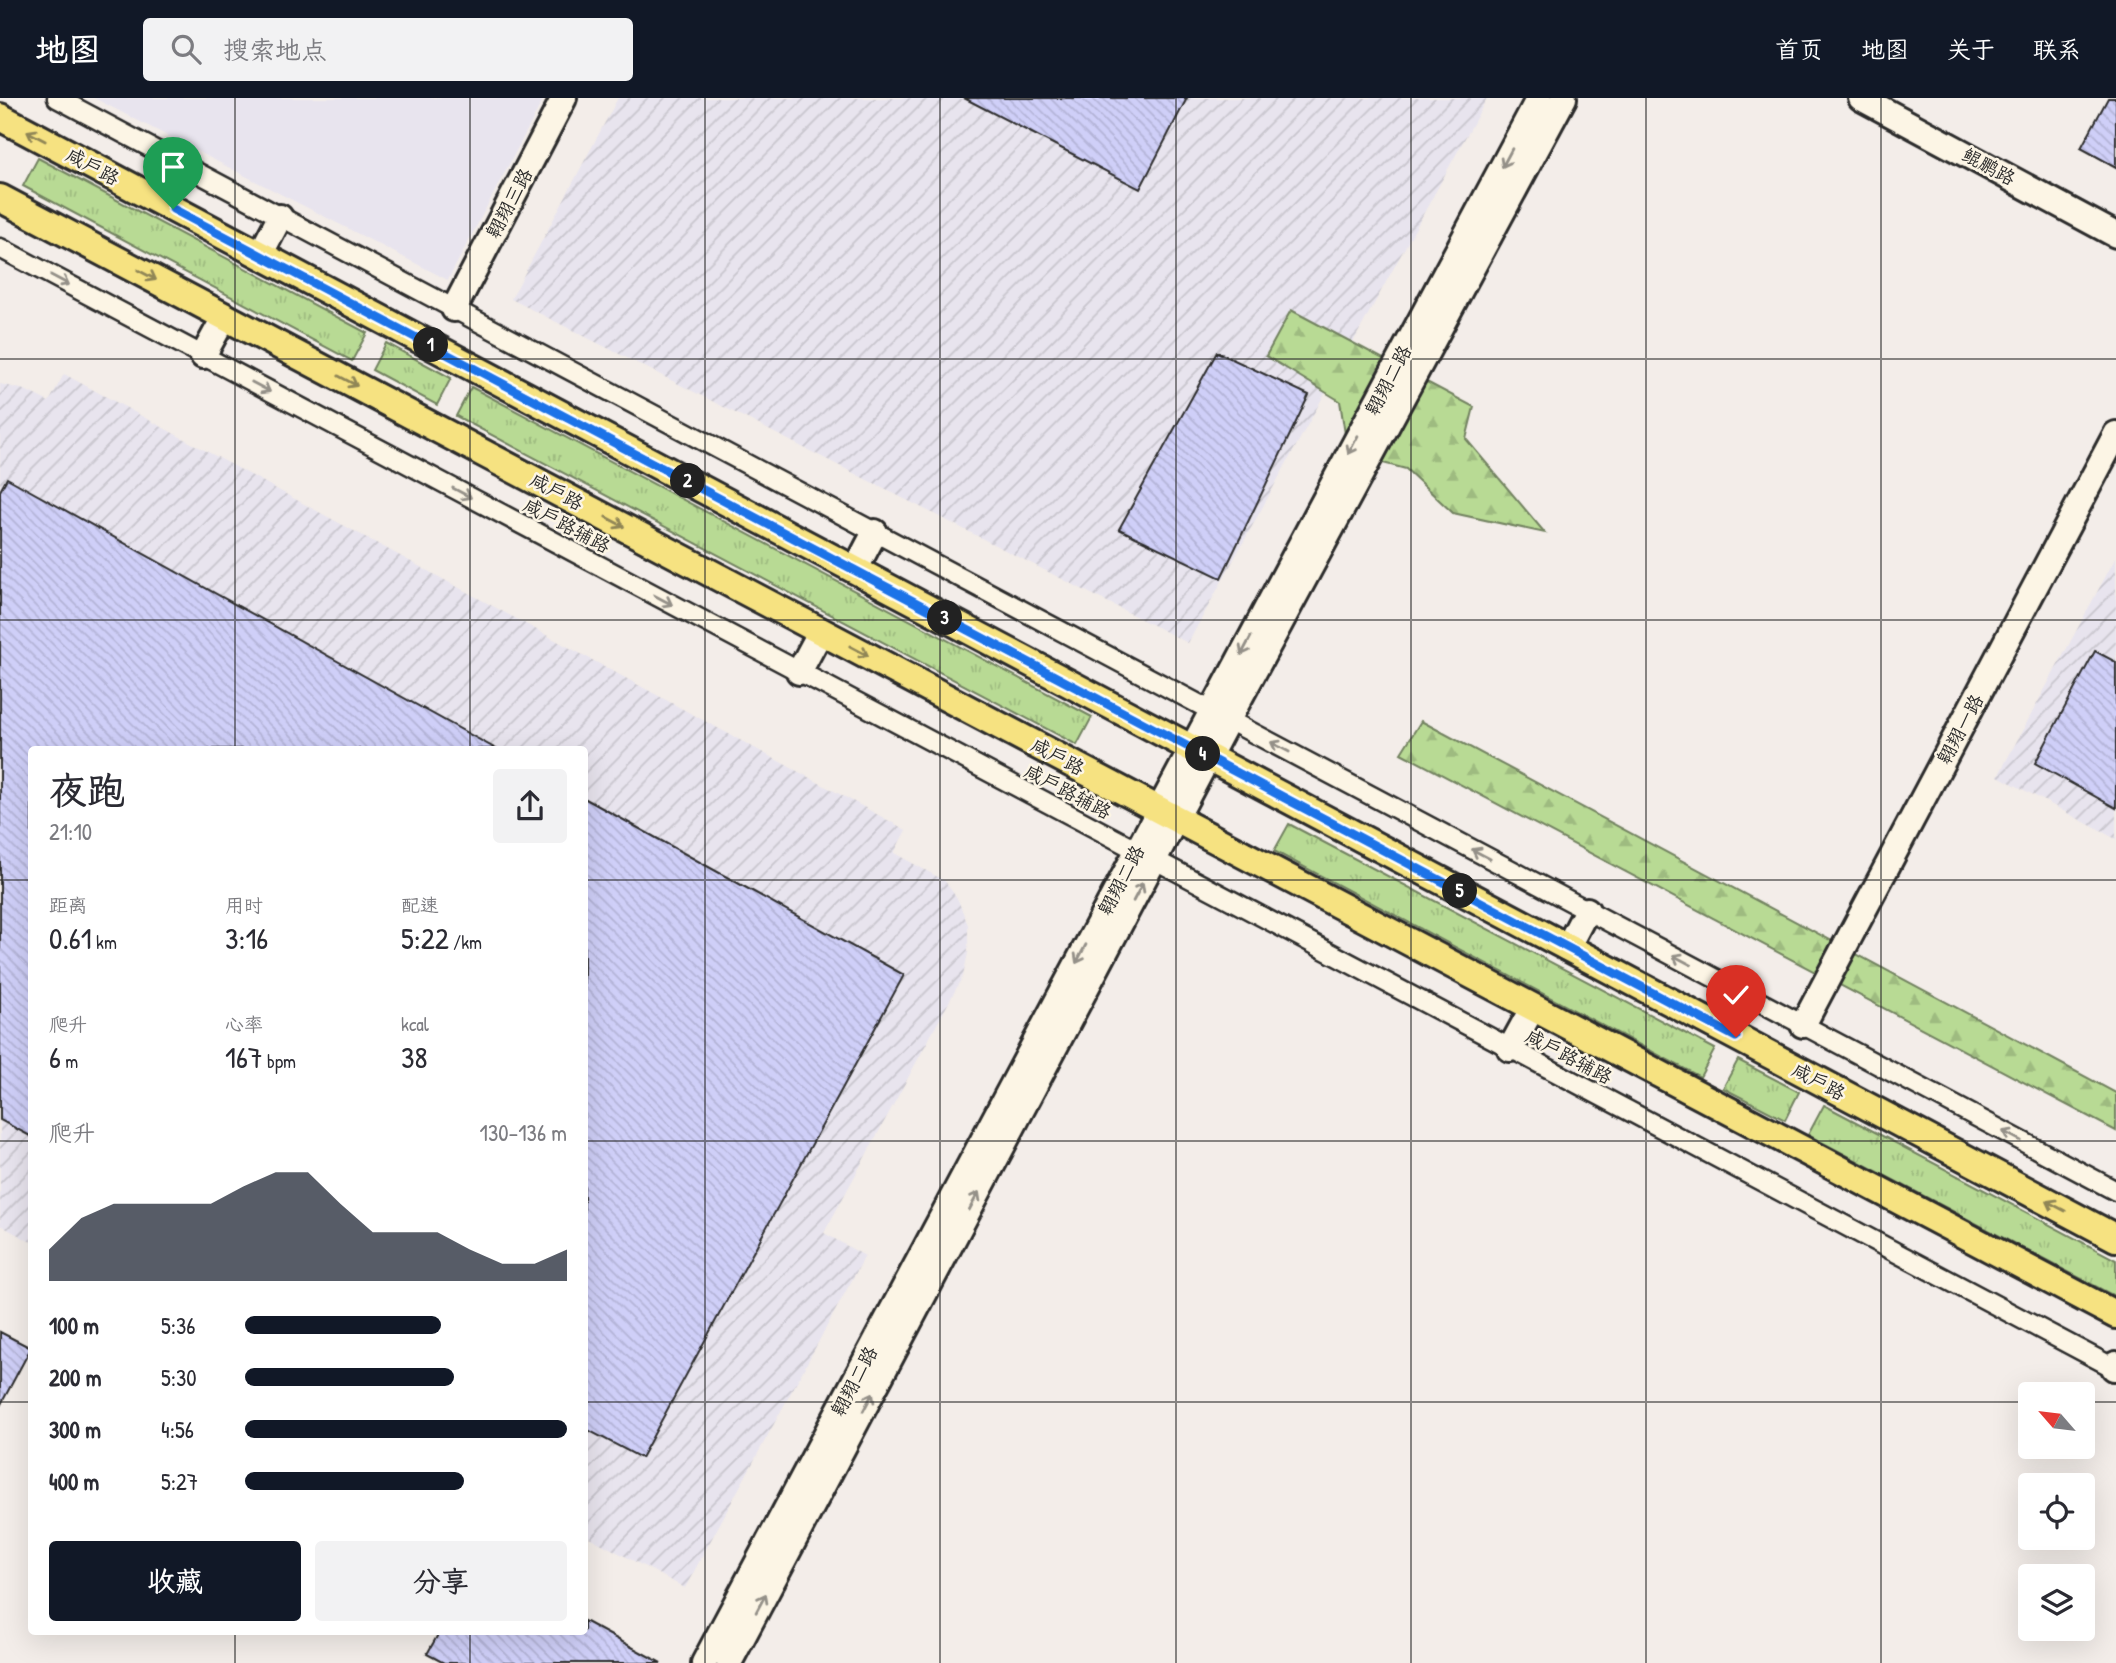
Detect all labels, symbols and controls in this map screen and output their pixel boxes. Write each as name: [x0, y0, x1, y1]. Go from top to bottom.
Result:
search box: [143, 18, 633, 81]
text: 地图: [35, 27, 101, 71]
icon: search: [167, 30, 205, 68]
text: 搜索地点: [223, 32, 327, 67]
text: 首页: [1775, 33, 1823, 65]
text: 地图: [1861, 33, 1909, 65]
text: 关于: [1947, 33, 1995, 65]
text: 联系: [2033, 33, 2081, 65]
one-way arrow: [26, 129, 47, 142]
pin: [143, 137, 203, 209]
street label: 咸户路: [62, 141, 124, 191]
street label: 鲲鹏路: [1958, 141, 2020, 191]
one-way arrow: [1500, 147, 1513, 168]
icon: arrive: [154, 148, 192, 186]
street label: 翱翔三路: [480, 163, 538, 243]
one-way arrow: [136, 269, 157, 282]
one-way arrow: [49, 274, 70, 287]
pin: 1: [414, 328, 448, 362]
text: 1: [427, 331, 434, 357]
street label: 翱翔二路: [1359, 340, 1417, 420]
one-way arrow: [337, 375, 358, 388]
one-way arrow: [250, 380, 271, 394]
one-way arrow: [1346, 434, 1360, 455]
pin: 2: [670, 464, 706, 498]
street label: 咸户路: [526, 466, 588, 516]
text: 2: [683, 467, 692, 493]
one-way arrow: [451, 487, 472, 501]
street label: 咸户路辅路: [519, 491, 615, 559]
one-way arrow: [604, 515, 624, 529]
one-way arrow: [652, 594, 673, 607]
pin: 3: [928, 601, 962, 636]
text: 3: [940, 604, 949, 630]
one-way arrow: [1239, 635, 1253, 655]
one-way arrow: [848, 644, 869, 658]
street label: 翱翔一路: [1931, 689, 1989, 769]
street label: 咸户路: [1027, 731, 1089, 781]
pin: 4: [1186, 736, 1220, 772]
text: 4: [1199, 740, 1206, 766]
one-way arrow: [1270, 740, 1291, 753]
street label: 咸户路辅路: [1020, 757, 1116, 825]
text: 夜跑: [49, 764, 125, 816]
button: share: [493, 769, 567, 843]
text: 21:10: [49, 816, 92, 847]
street label: 翱翔二路: [1092, 840, 1150, 920]
one-way arrow: [1471, 847, 1491, 861]
pin: 5: [1442, 874, 1478, 908]
text: 5: [1455, 877, 1464, 903]
one-way arrow: [1132, 882, 1146, 902]
text: 距离: [49, 892, 87, 918]
text: 用时: [225, 892, 263, 918]
text: 配速: [401, 892, 439, 918]
text: 0.61: [49, 918, 92, 958]
text: 3:16: [225, 918, 268, 958]
text: 5:22: [401, 918, 449, 958]
text: km: [92, 929, 117, 955]
text: /km: [449, 929, 482, 955]
one-way arrow: [1074, 944, 1088, 964]
one-way arrow: [1672, 953, 1692, 967]
pin: [1706, 965, 1766, 1037]
icon: check: [1717, 976, 1755, 1014]
text: 爬升: [49, 1011, 87, 1037]
text: 心率: [225, 1011, 263, 1037]
text: kcal: [401, 1011, 429, 1037]
street label: 咸户路辅路: [1521, 1022, 1617, 1090]
text: 6: [49, 1037, 61, 1077]
text: 167: [225, 1037, 263, 1077]
text: 38: [401, 1037, 427, 1077]
text: m: [61, 1048, 78, 1074]
text: bpm: [263, 1048, 296, 1074]
street label: 咸户路: [1788, 1056, 1850, 1106]
text: 爬升: [49, 1117, 95, 1148]
text: 130–136 m: [480, 1117, 567, 1148]
one-way arrow: [2003, 1129, 2023, 1143]
one-way arrow: [968, 1191, 981, 1212]
one-way arrow: [2046, 1199, 2067, 1213]
text: 100 m: [49, 1310, 99, 1341]
text: 5:36: [161, 1310, 196, 1341]
street label: 翱翔二路: [825, 1341, 883, 1421]
text: 200 m: [49, 1362, 101, 1393]
text: 5:30: [161, 1362, 197, 1393]
north arrow: [2018, 1382, 2095, 1460]
map controls: [2018, 1382, 2095, 1641]
one-way arrow: [861, 1392, 875, 1413]
text: 300 m: [49, 1414, 101, 1445]
text: 4:56: [161, 1414, 194, 1445]
text: 400 m: [49, 1466, 99, 1497]
text: 5:27: [161, 1466, 198, 1497]
button: locate: [2018, 1473, 2095, 1550]
button: 收藏: [49, 1541, 301, 1621]
button: 分享: [315, 1541, 567, 1621]
button: layers: [2018, 1564, 2095, 1641]
one-way arrow: [755, 1593, 768, 1614]

